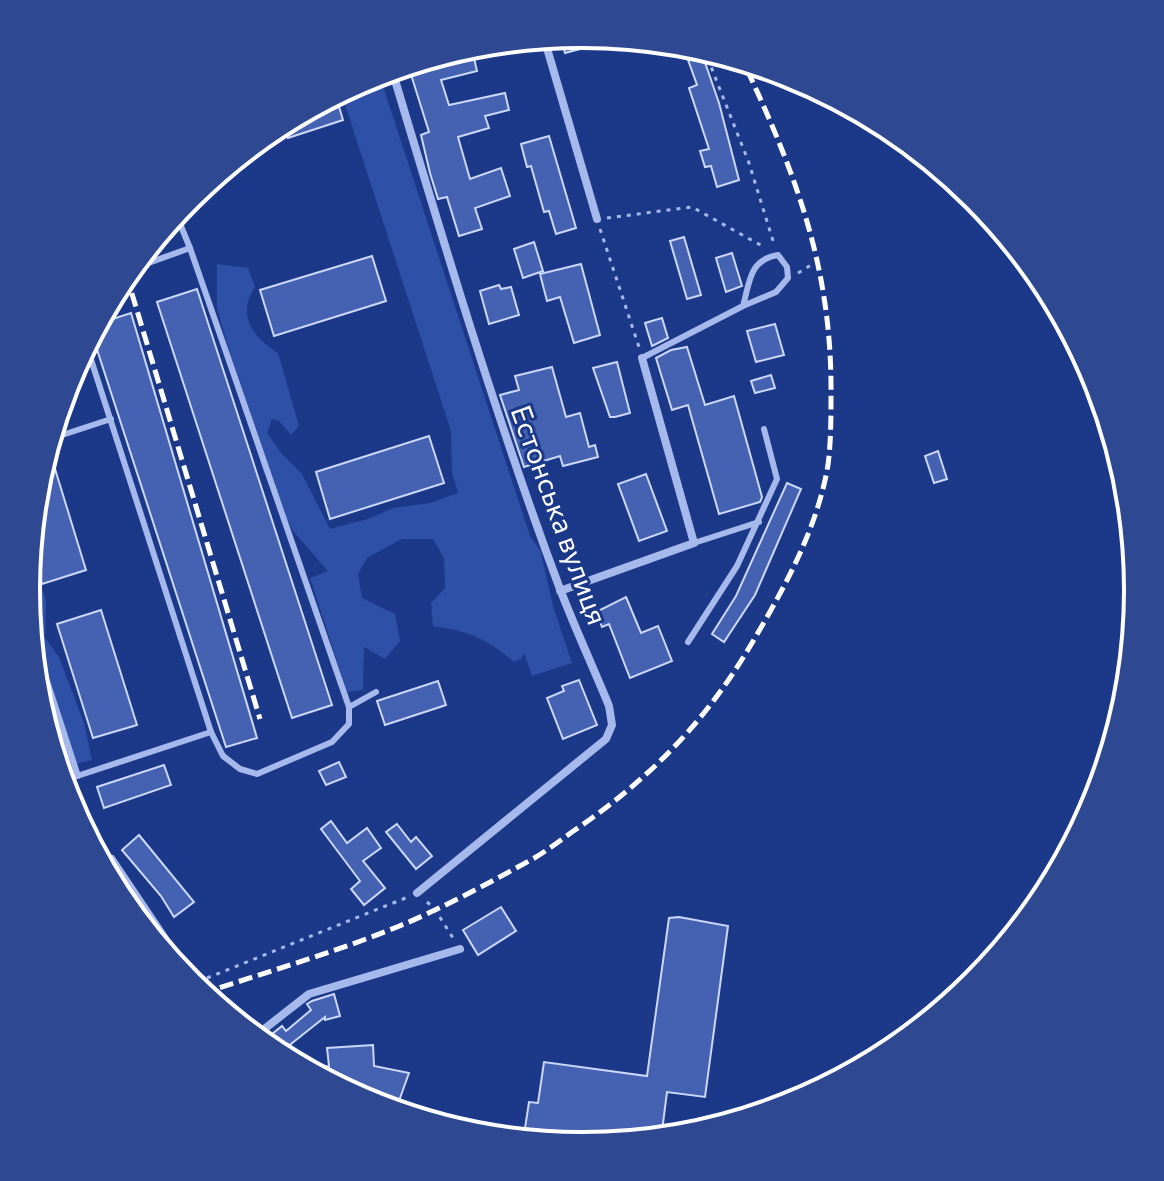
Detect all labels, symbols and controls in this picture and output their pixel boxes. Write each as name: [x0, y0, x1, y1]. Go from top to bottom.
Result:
street label: Естонська вулиця: [505, 400, 615, 629]

